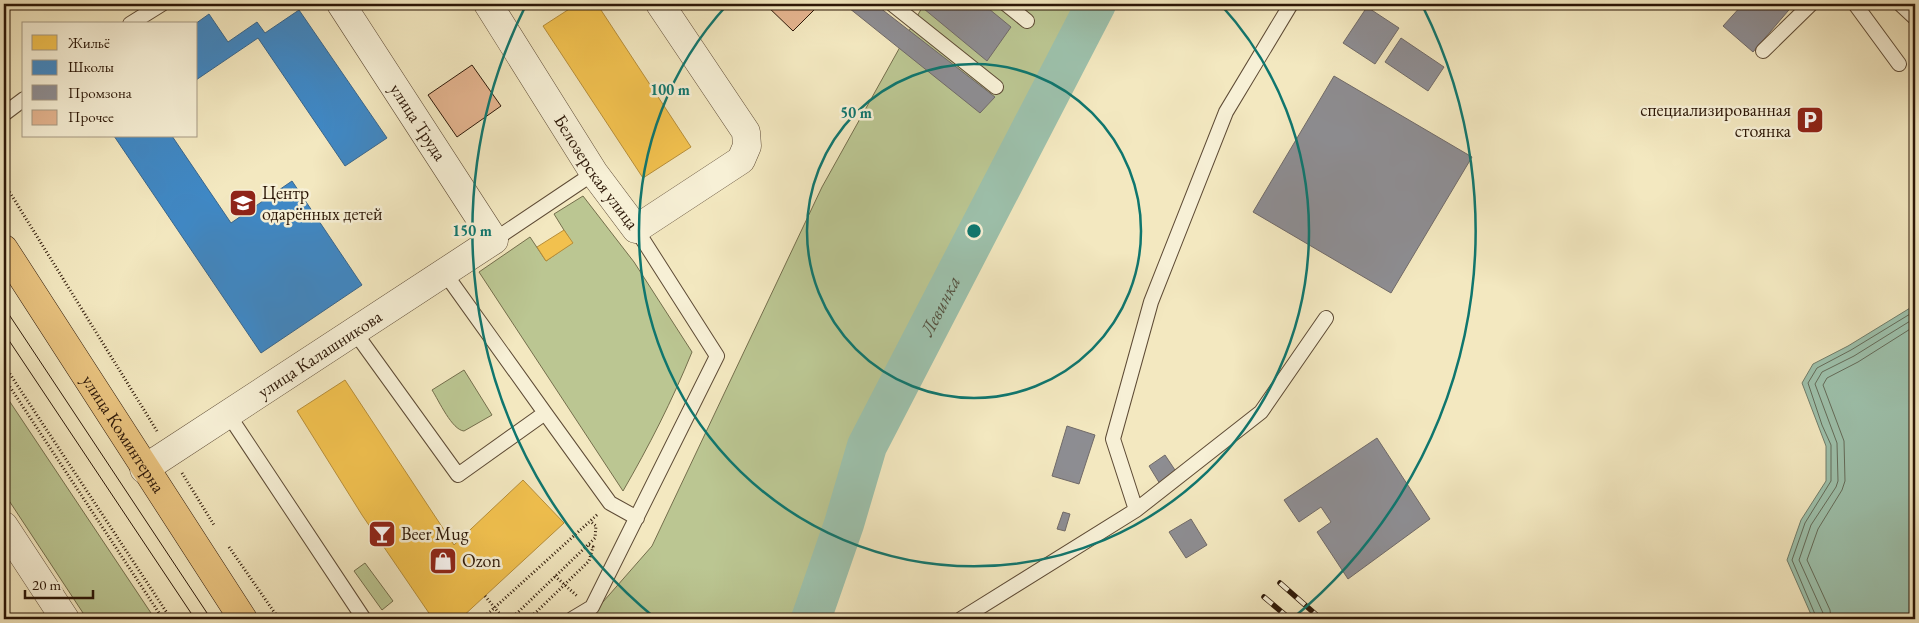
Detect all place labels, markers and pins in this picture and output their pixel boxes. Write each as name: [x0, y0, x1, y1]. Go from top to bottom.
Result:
place label: специализированная стоянка: [1640, 98, 1792, 142]
parking icon: специализированная стоянка: [1795, 105, 1825, 135]
place label: Центр одарённых детей: [262, 181, 383, 225]
school or university icon: Центр одарённых детей: [228, 188, 258, 218]
centre of rings: [965, 222, 983, 240]
bar icon: Beer Mug: [367, 519, 397, 549]
place label: Beer Mug: [401, 522, 469, 545]
shop icon: Ozon: [428, 546, 458, 576]
place label: Ozon: [462, 549, 501, 572]

